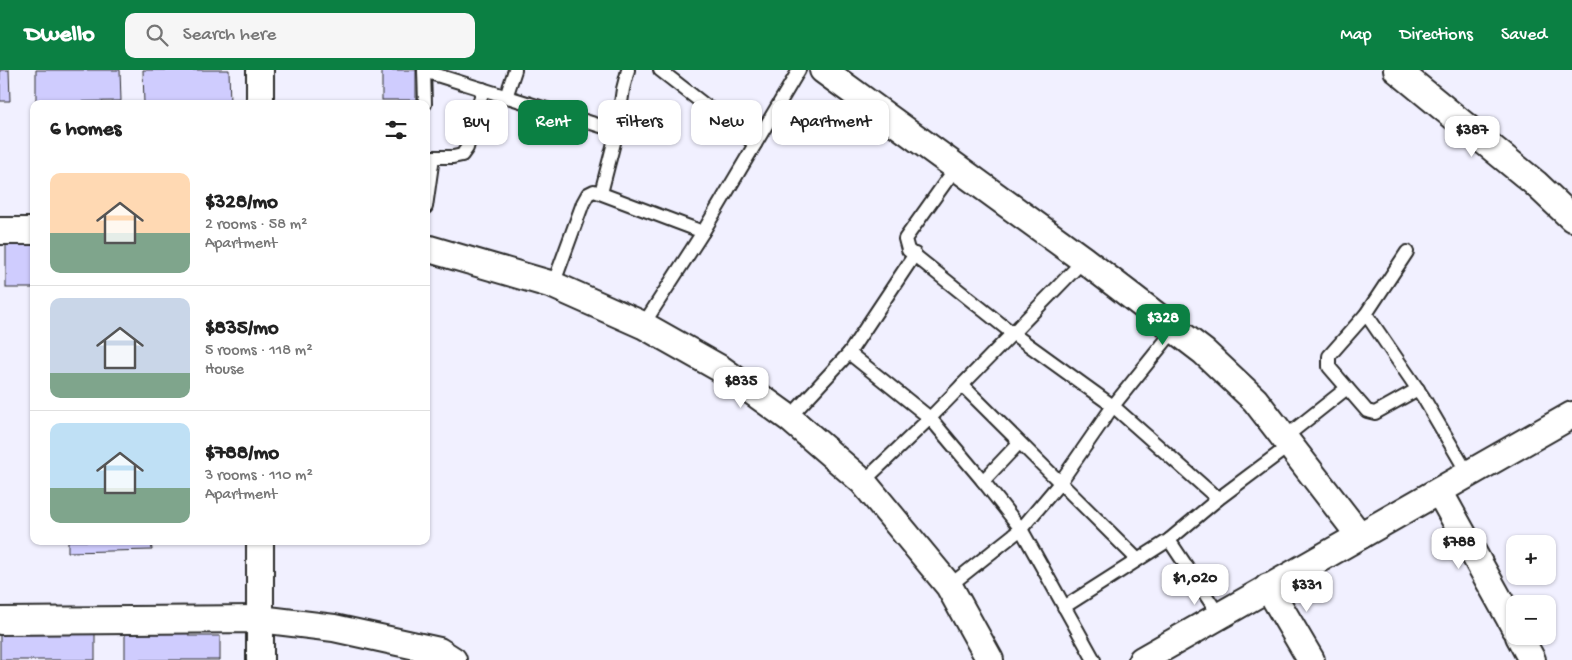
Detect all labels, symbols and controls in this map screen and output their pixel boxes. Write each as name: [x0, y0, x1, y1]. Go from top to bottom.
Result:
search box: [125, 13, 475, 58]
text: Dwello: [25, 21, 95, 50]
icon: search: [143, 21, 171, 49]
text: Search here: [183, 24, 276, 47]
text: Map: [1340, 25, 1372, 46]
text: Directions: [1400, 25, 1473, 46]
text: Saved: [1501, 25, 1547, 46]
chip: Buy: [445, 100, 508, 145]
chip: Rent: [518, 100, 588, 145]
chip: Filters: [598, 100, 681, 145]
chip: New: [691, 100, 762, 145]
chip: Apartment: [772, 100, 889, 145]
icon: filters: [382, 116, 410, 144]
pin: $387: [1442, 116, 1502, 158]
text: 6 homes: [50, 118, 121, 143]
text: $387: [1456, 122, 1488, 141]
text: $328/mo: [205, 191, 278, 216]
icon: home: [90, 193, 150, 253]
text: 2 rooms · 58 m²: [205, 216, 307, 235]
text: Apartment: [205, 235, 277, 254]
pin: $328: [1133, 304, 1193, 346]
text: $328: [1147, 310, 1179, 329]
text: $835/mo: [205, 317, 279, 342]
icon: home: [90, 318, 150, 378]
text: 5 rooms · 118 m²: [205, 342, 313, 361]
text: House: [205, 361, 244, 380]
pin: $835: [711, 366, 771, 409]
text: $835: [725, 373, 757, 392]
text: $788/mo: [205, 442, 279, 467]
icon: home: [90, 443, 150, 503]
text: 3 rooms · 110 m²: [205, 467, 313, 486]
text: Apartment: [205, 486, 277, 505]
pin: $788: [1429, 528, 1489, 570]
text: $788: [1442, 534, 1476, 553]
map controls: [1506, 535, 1556, 645]
button: +: [1506, 535, 1556, 585]
pin: $1,020: [1154, 564, 1236, 606]
text: $1,020: [1173, 570, 1217, 589]
pin: $331: [1277, 570, 1337, 613]
text: $331: [1292, 577, 1322, 596]
button: −: [1506, 595, 1556, 645]

